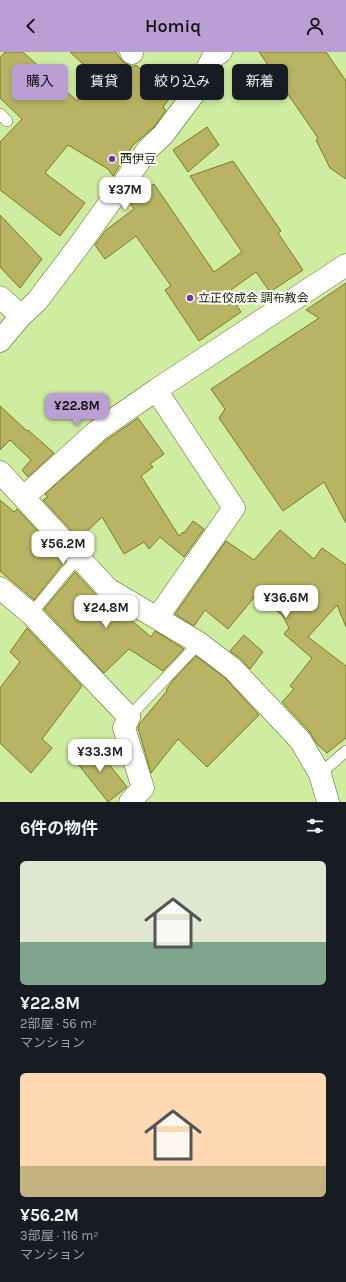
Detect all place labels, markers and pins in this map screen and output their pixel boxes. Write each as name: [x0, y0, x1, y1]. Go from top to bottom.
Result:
place label: 西伊豆: [120, 152, 156, 166]
marker: 西伊豆: [107, 154, 117, 164]
pin: ¥37M: [101, 177, 149, 211]
place label: 立正佼成会 調布教会: [198, 291, 309, 305]
marker: 立正佼成会 調布教会: [185, 293, 195, 303]
pin: ¥22.8M: [44, 393, 110, 427]
pin: ¥56.2M: [30, 531, 96, 565]
pin: ¥36.6M: [253, 585, 319, 619]
pin: ¥24.8M: [73, 595, 139, 629]
pin: ¥33.3M: [67, 739, 133, 773]

